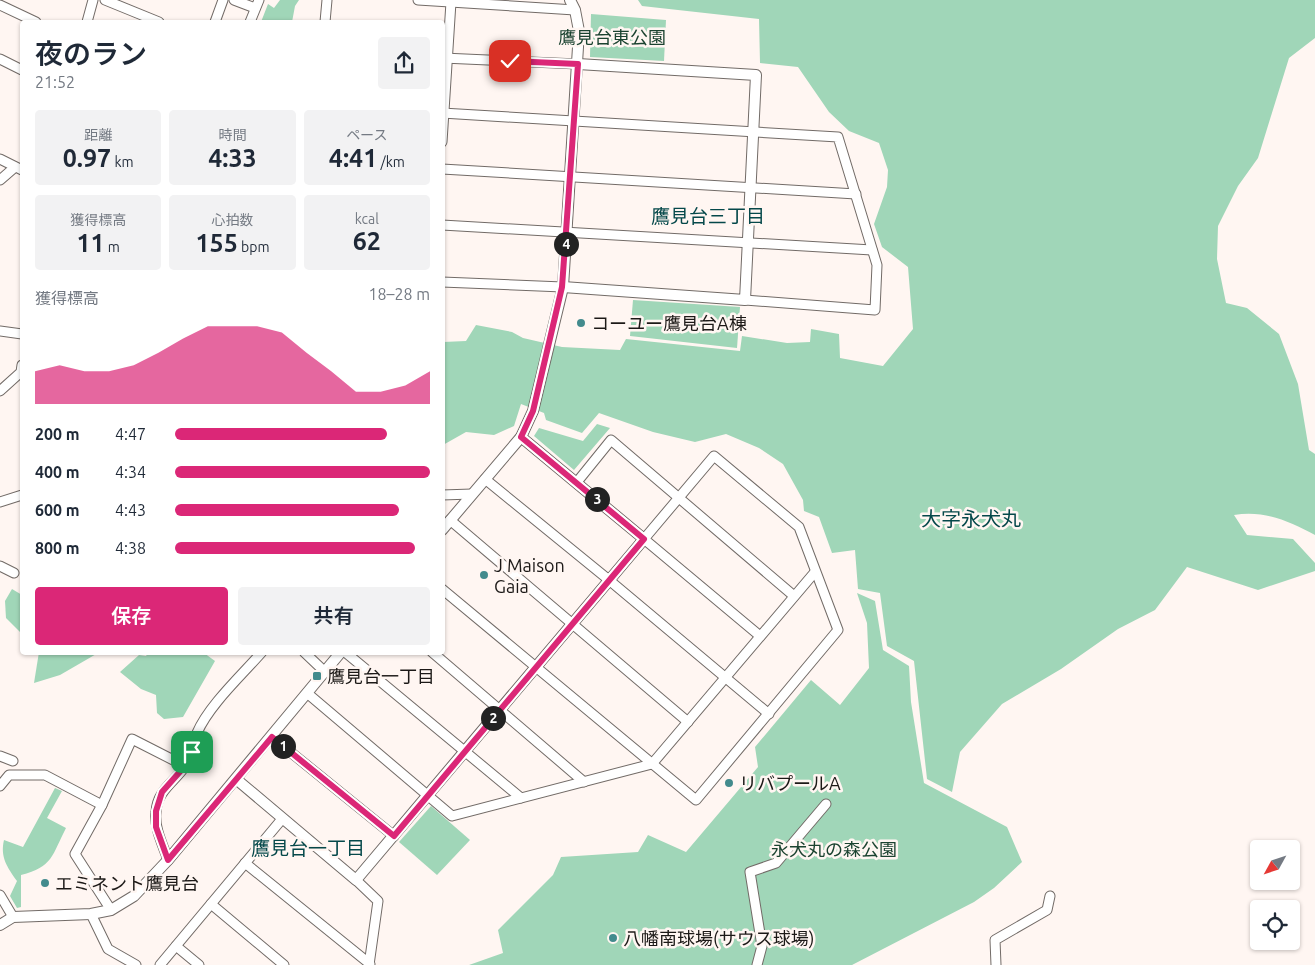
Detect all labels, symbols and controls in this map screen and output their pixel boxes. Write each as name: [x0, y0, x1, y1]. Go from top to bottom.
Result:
park label: 鷹見台東公園: [558, 27, 666, 47]
button: share: [378, 37, 430, 89]
text: 夜のラン: [35, 38, 147, 69]
pin: [489, 40, 531, 82]
icon: check: [496, 47, 524, 75]
text: 21:52: [35, 73, 75, 91]
text: 距離: [84, 127, 112, 143]
text: 時間: [218, 127, 246, 143]
text: ペース: [346, 127, 387, 143]
text: 0.97: [63, 144, 111, 172]
text: 4:33: [208, 144, 257, 172]
text: 4:41: [329, 144, 377, 172]
text: km: [111, 154, 134, 170]
text: /km: [377, 154, 405, 170]
district label: 鷹見台三丁目: [651, 205, 765, 227]
text: kcal: [355, 211, 379, 227]
text: 獲得標高: [70, 212, 126, 228]
text: 心拍数: [211, 212, 253, 228]
text: 62: [353, 227, 381, 255]
text: 11: [76, 229, 105, 257]
text: 155: [196, 229, 238, 257]
pin: 4: [554, 232, 578, 256]
text: 4: [563, 236, 570, 252]
text: m: [105, 239, 120, 255]
text: bpm: [238, 239, 269, 255]
text: 18–28 m: [368, 285, 430, 303]
text: 獲得標高: [35, 289, 99, 307]
place label: コーユー鷹見台A棟: [591, 313, 747, 333]
marker: コーユー鷹見台A棟: [575, 317, 587, 329]
text: 200 m: [35, 425, 80, 443]
text: 4:47: [115, 425, 146, 443]
text: 400 m: [35, 463, 80, 481]
text: 4:34: [115, 463, 146, 481]
pin: 3: [584, 486, 610, 512]
text: 3: [594, 491, 601, 507]
text: 600 m: [35, 501, 80, 519]
text: 4:43: [115, 501, 146, 519]
district label: 大字永犬丸: [921, 507, 1021, 530]
text: 800 m: [35, 539, 80, 557]
text: 4:38: [115, 539, 146, 557]
place label: J Maison Gaia: [494, 555, 565, 596]
marker: J Maison Gaia: [478, 569, 490, 581]
button: 保存: [35, 587, 228, 645]
button: 共有: [238, 587, 430, 645]
place label: 鷹見台一丁目: [327, 666, 435, 686]
marker: 鷹見台一丁目: [311, 670, 323, 682]
pin: 2: [480, 706, 506, 730]
text: 2: [490, 710, 497, 726]
pin: [171, 731, 213, 773]
pin: 1: [270, 734, 296, 758]
icon: arrive: [178, 738, 206, 766]
text: 1: [280, 738, 287, 754]
place label: リバプールA: [739, 773, 841, 793]
marker: リバプールA: [723, 777, 735, 789]
district label: 鷹見台一丁目: [251, 837, 365, 859]
park label: 永犬丸の森公園: [771, 839, 897, 859]
north arrow: [1250, 840, 1300, 890]
map controls: [1250, 840, 1300, 950]
place label: エミネント鷹見台: [55, 873, 199, 893]
marker: エミネント鷹見台: [39, 877, 51, 889]
button: locate: [1250, 900, 1300, 950]
place label: 八幡南球場(サウス球場): [623, 928, 814, 949]
marker: 八幡南球場(サウス球場): [607, 932, 619, 944]

